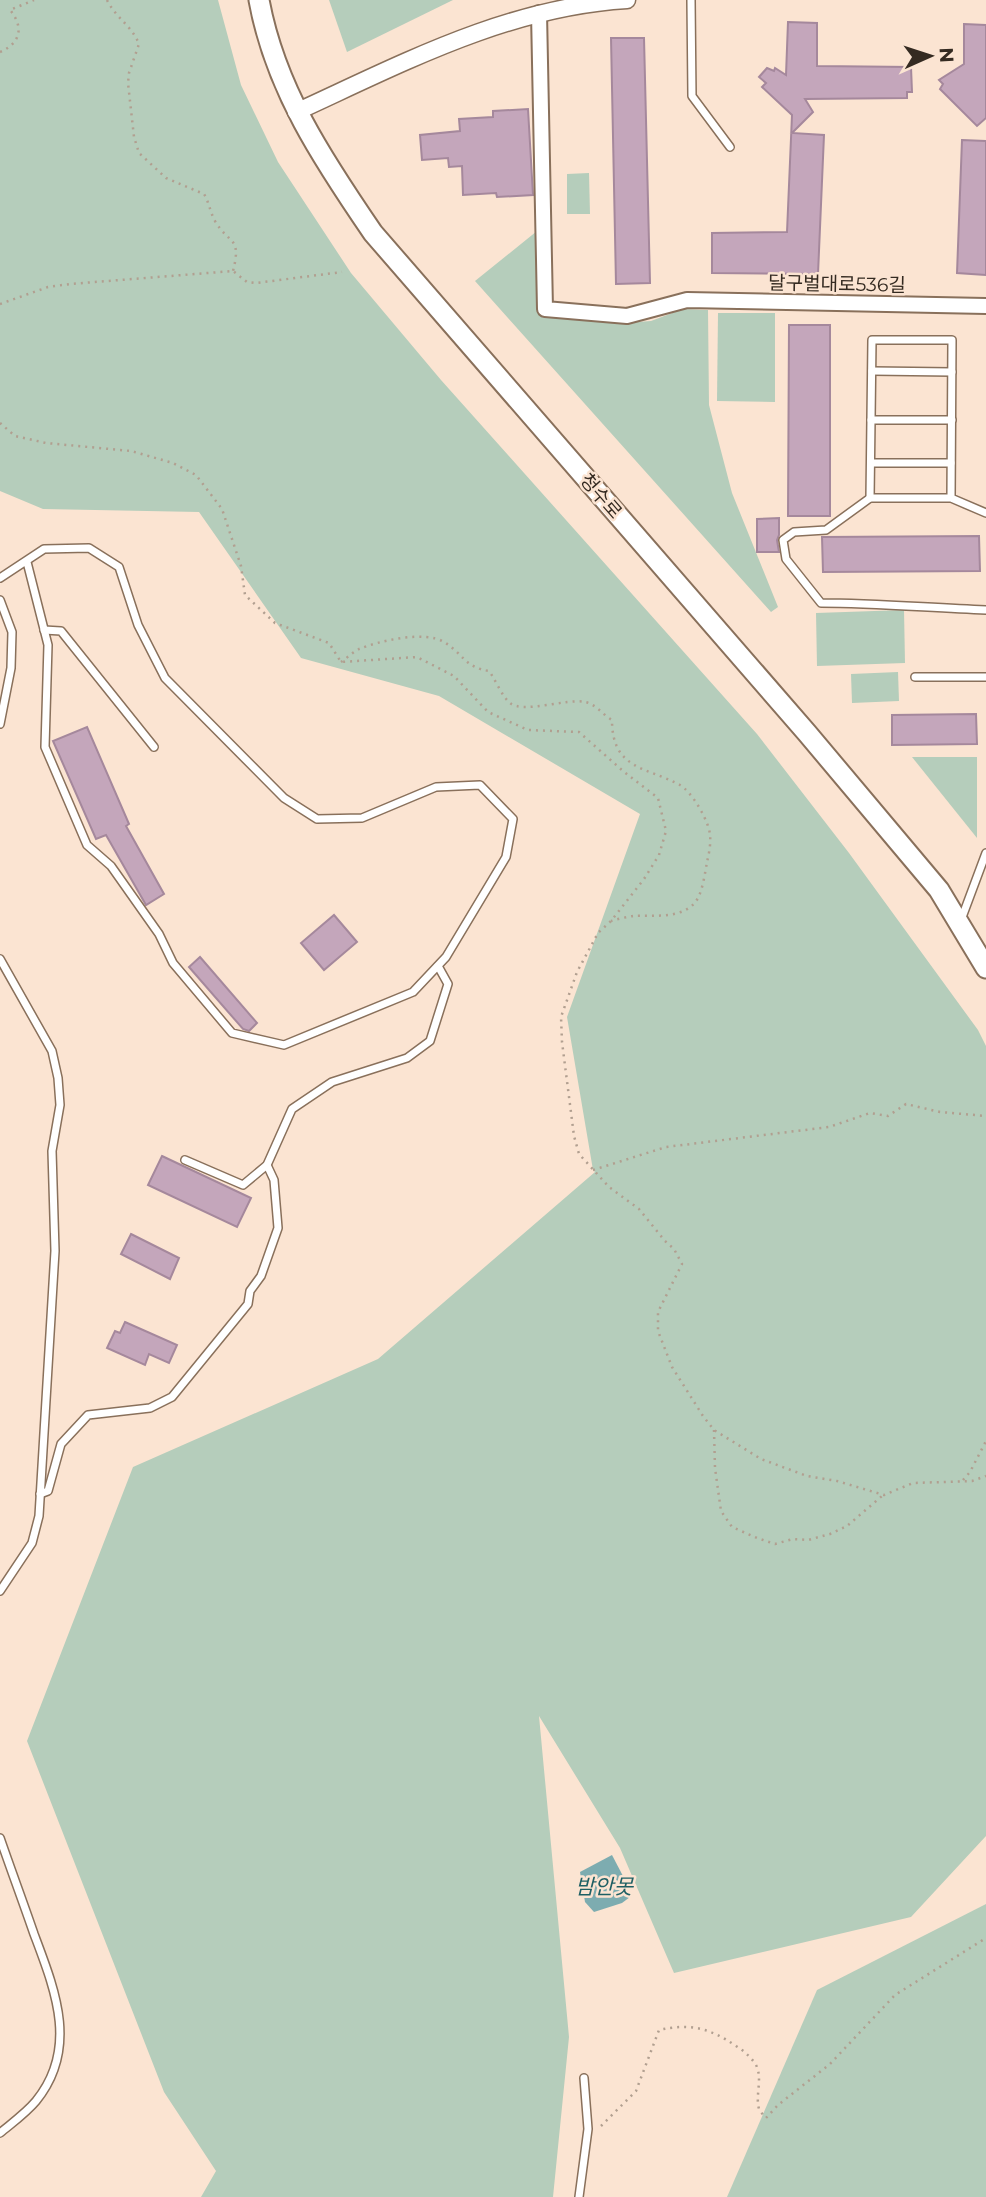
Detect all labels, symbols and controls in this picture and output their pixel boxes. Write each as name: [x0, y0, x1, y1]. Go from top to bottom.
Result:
north arrow: [895, 21, 965, 91]
text: N: [935, 47, 958, 63]
street label: 달구벌대로536길: [768, 271, 906, 297]
street label: 청수로: [575, 469, 627, 523]
water label: 밤안못: [575, 1874, 635, 1899]

